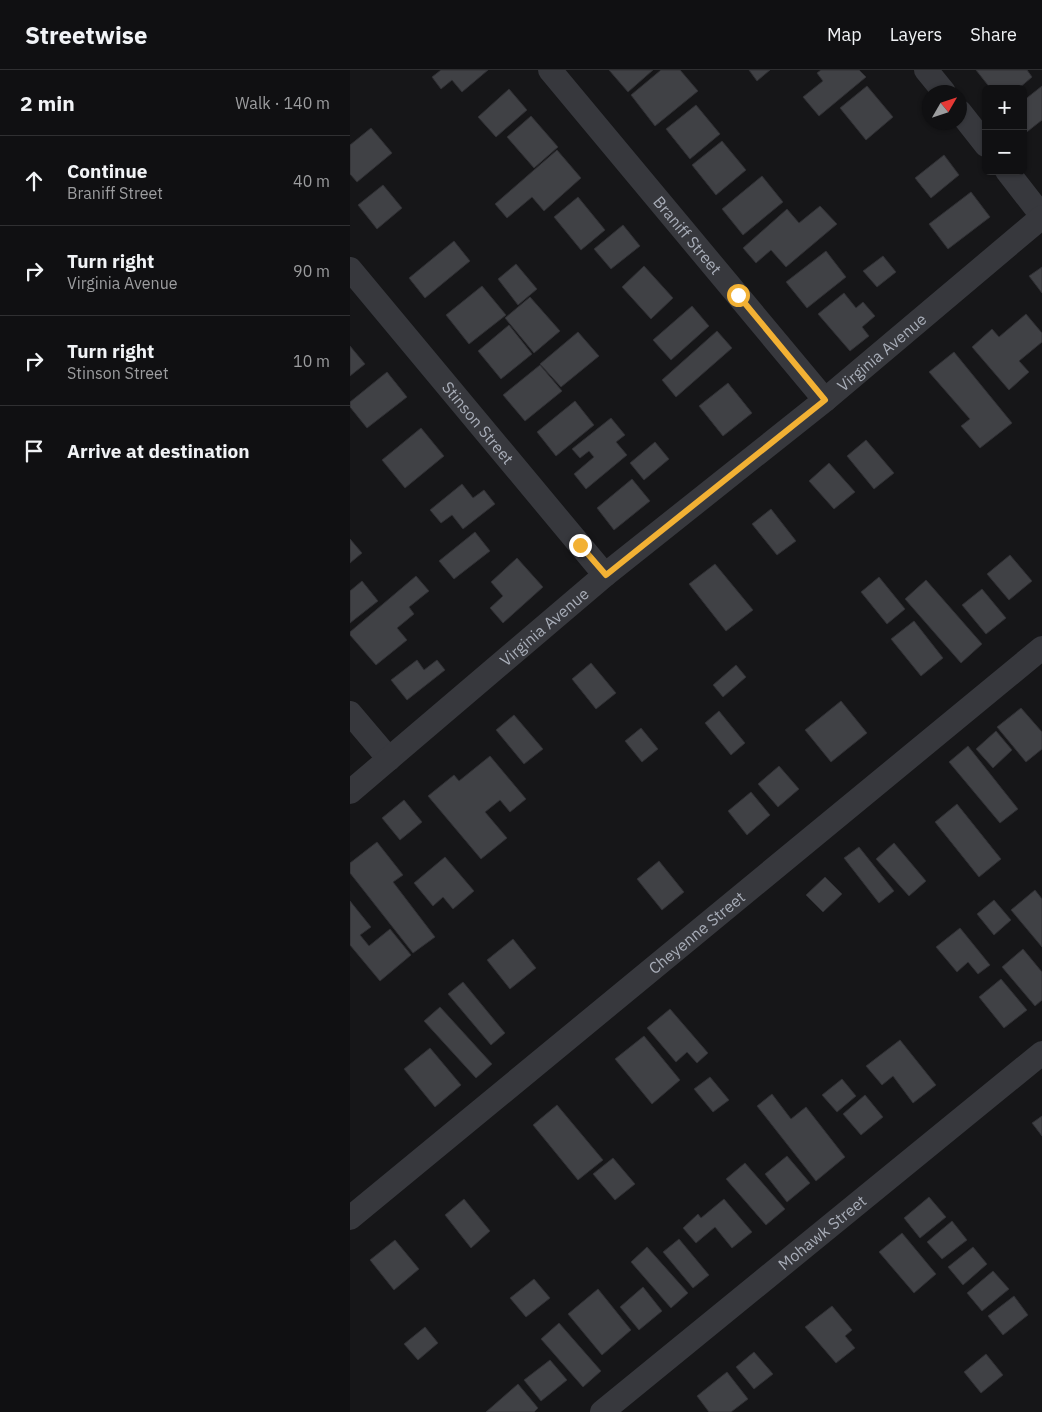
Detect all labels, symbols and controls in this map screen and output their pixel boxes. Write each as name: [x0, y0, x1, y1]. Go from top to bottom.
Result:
text: Streetwise: [25, 19, 147, 51]
text: Map: [827, 23, 862, 46]
text: Layers: [890, 23, 942, 46]
text: Share: [970, 23, 1017, 46]
north arrow: [922, 85, 967, 130]
map controls: [982, 85, 1027, 175]
button: +: [982, 85, 1027, 130]
text: 2 min: [20, 89, 75, 117]
text: Walk · 140 m: [235, 93, 330, 113]
button: −: [982, 130, 1027, 175]
text: Continue: [67, 159, 147, 183]
icon: ahead: [20, 167, 48, 195]
text: 40 m: [293, 171, 330, 191]
text: Braniff Street: [67, 183, 163, 203]
street label: Braniff Street: [649, 192, 726, 278]
text: Turn right: [67, 249, 154, 273]
icon: right: [20, 257, 48, 285]
text: 90 m: [293, 261, 330, 281]
text: Virginia Avenue: [67, 273, 178, 293]
route start: [727, 284, 750, 307]
street label: Virginia Avenue: [833, 309, 931, 396]
text: Turn right: [67, 339, 154, 363]
icon: right: [20, 347, 48, 375]
text: 10 m: [293, 351, 330, 371]
text: Stinson Street: [67, 363, 169, 383]
street label: Stinson Street: [438, 377, 518, 468]
icon: arrive: [20, 437, 48, 465]
text: Arrive at destination: [67, 439, 250, 463]
route end: [569, 534, 592, 557]
street label: Virginia Avenue: [496, 583, 593, 670]
street label: Cheyenne Street: [644, 887, 749, 978]
street label: Mohawk Street: [774, 1191, 870, 1274]

